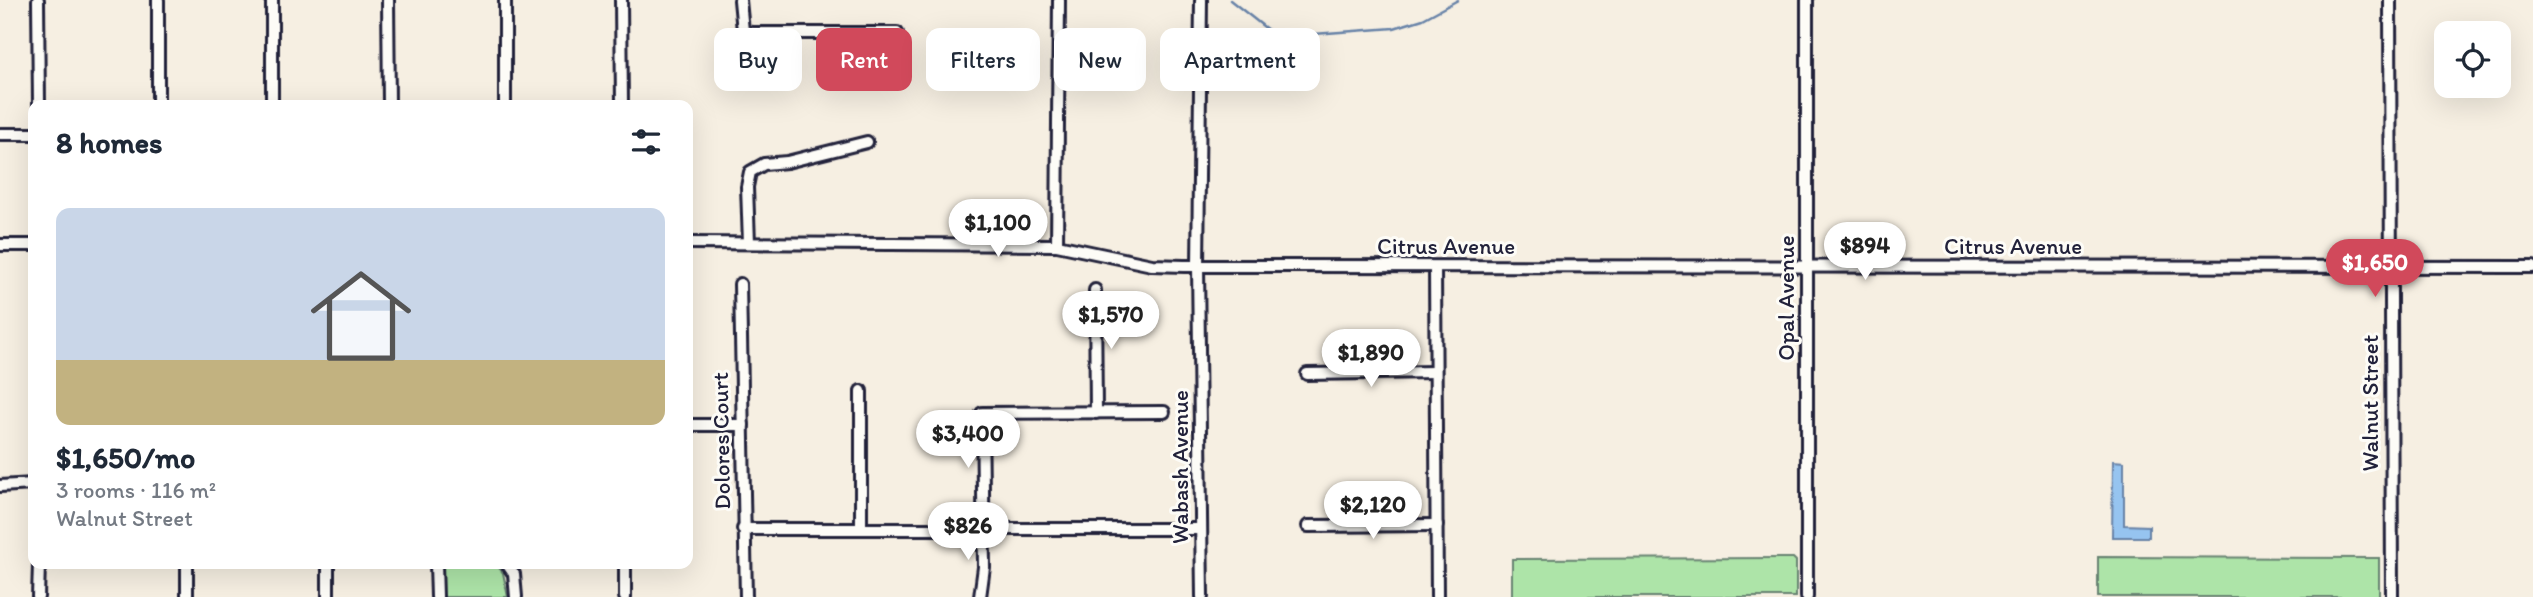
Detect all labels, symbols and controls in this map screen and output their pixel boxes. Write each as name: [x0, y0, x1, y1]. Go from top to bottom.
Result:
map controls: [2434, 21, 2511, 98]
button: locate: [2434, 21, 2511, 98]
chip: Buy: [714, 28, 802, 91]
chip: Rent: [816, 28, 912, 91]
chip: Filters: [926, 28, 1040, 91]
chip: New: [1054, 28, 1146, 91]
chip: Apartment: [1160, 28, 1320, 91]
icon: filters: [627, 123, 665, 161]
text: 8 homes: [56, 124, 163, 161]
pin: $1,100: [941, 200, 1055, 259]
text: $1,100: [965, 208, 1031, 236]
pin: $894: [1824, 222, 1906, 282]
text: $894: [1840, 231, 1890, 259]
street label: Citrus Avenue: [1377, 232, 1515, 260]
street label: Citrus Avenue: [1944, 232, 2082, 260]
street label: Opal Avenue: [1772, 235, 1800, 361]
pin: $1,650: [2318, 240, 2432, 299]
text: $1,650: [2342, 248, 2408, 276]
icon: home: [298, 253, 424, 379]
pin: $1,570: [1054, 292, 1168, 351]
text: $1,570: [1078, 300, 1144, 328]
pin: $1,890: [1314, 330, 1428, 389]
street label: Walnut Street: [2356, 334, 2384, 471]
text: $1,890: [1338, 338, 1404, 366]
street label: Dolores Court: [706, 372, 736, 510]
street label: Wabash Avenue: [1166, 390, 1194, 544]
pin: $3,400: [911, 410, 1025, 470]
text: $3,400: [932, 419, 1004, 447]
text: $1,650/mo: [56, 439, 195, 476]
text: 3 rooms · 116 m²: [56, 476, 216, 504]
pin: $2,120: [1316, 482, 1430, 541]
text: $2,120: [1340, 490, 1406, 518]
pin: $826: [927, 503, 1009, 562]
text: Walnut Street: [56, 504, 193, 532]
text: $826: [944, 511, 992, 539]

